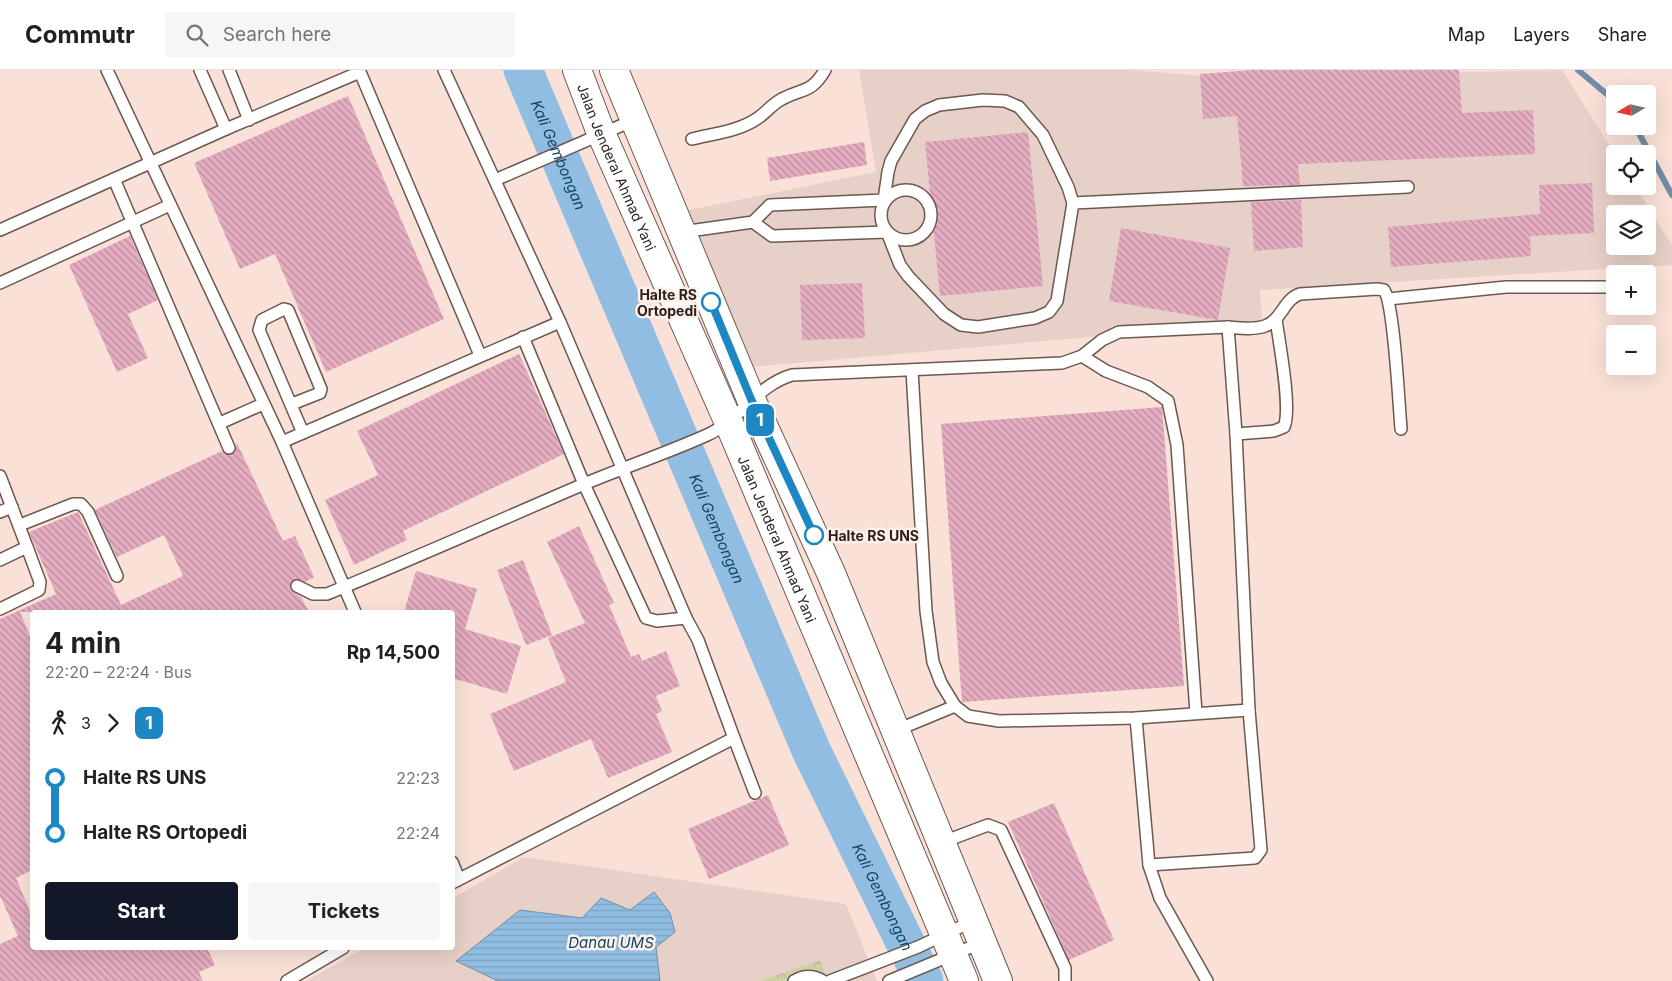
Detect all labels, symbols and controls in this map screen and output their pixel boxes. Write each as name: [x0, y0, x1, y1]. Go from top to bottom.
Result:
search box: [165, 12, 515, 57]
text: Commutr: [25, 20, 135, 49]
icon: search: [183, 21, 211, 49]
text: Search here: [223, 23, 331, 46]
text: Map: [1448, 24, 1485, 45]
text: Layers: [1513, 24, 1570, 45]
text: Share: [1598, 24, 1647, 45]
street label: Jalan Jenderal Ahmad Yani: [574, 81, 660, 253]
north arrow: [1606, 85, 1656, 135]
map controls: [1606, 85, 1656, 375]
water label: Kali Gembongan: [527, 97, 591, 213]
button: locate: [1606, 145, 1656, 195]
button: layers: [1606, 205, 1656, 255]
button: +: [1606, 265, 1656, 315]
place label: Halte RS Ortopedi: [637, 286, 697, 319]
marker: Halte RS Ortopedi: [701, 292, 721, 312]
button: −: [1606, 325, 1656, 375]
line badge: 1: [744, 404, 776, 436]
text: 1: [756, 409, 764, 430]
street label: Jalan Jenderal Ahmad Yani: [735, 453, 820, 625]
water label: Kali Gembongan: [686, 471, 749, 587]
marker: Halte RS UNS: [804, 525, 824, 545]
place label: Halte RS UNS: [828, 527, 919, 544]
text: 4 min: [45, 626, 121, 660]
text: Rp 14,500: [347, 641, 440, 664]
text: 22:20 – 22:24 · Bus: [45, 662, 192, 682]
icon: walk: [45, 709, 73, 737]
icon: forward: [99, 709, 127, 737]
text: 1: [145, 712, 153, 733]
text: 3: [81, 713, 91, 733]
text: Halte RS UNS: [83, 766, 207, 789]
text: 22:23: [396, 768, 440, 788]
text: Halte RS Ortopedi: [83, 821, 247, 844]
text: 22:24: [396, 823, 440, 843]
water label: Kali Gembongan: [848, 840, 917, 954]
button: Start: [45, 882, 238, 940]
button: Tickets: [248, 882, 440, 940]
water label: Danau UMS: [568, 933, 654, 952]

